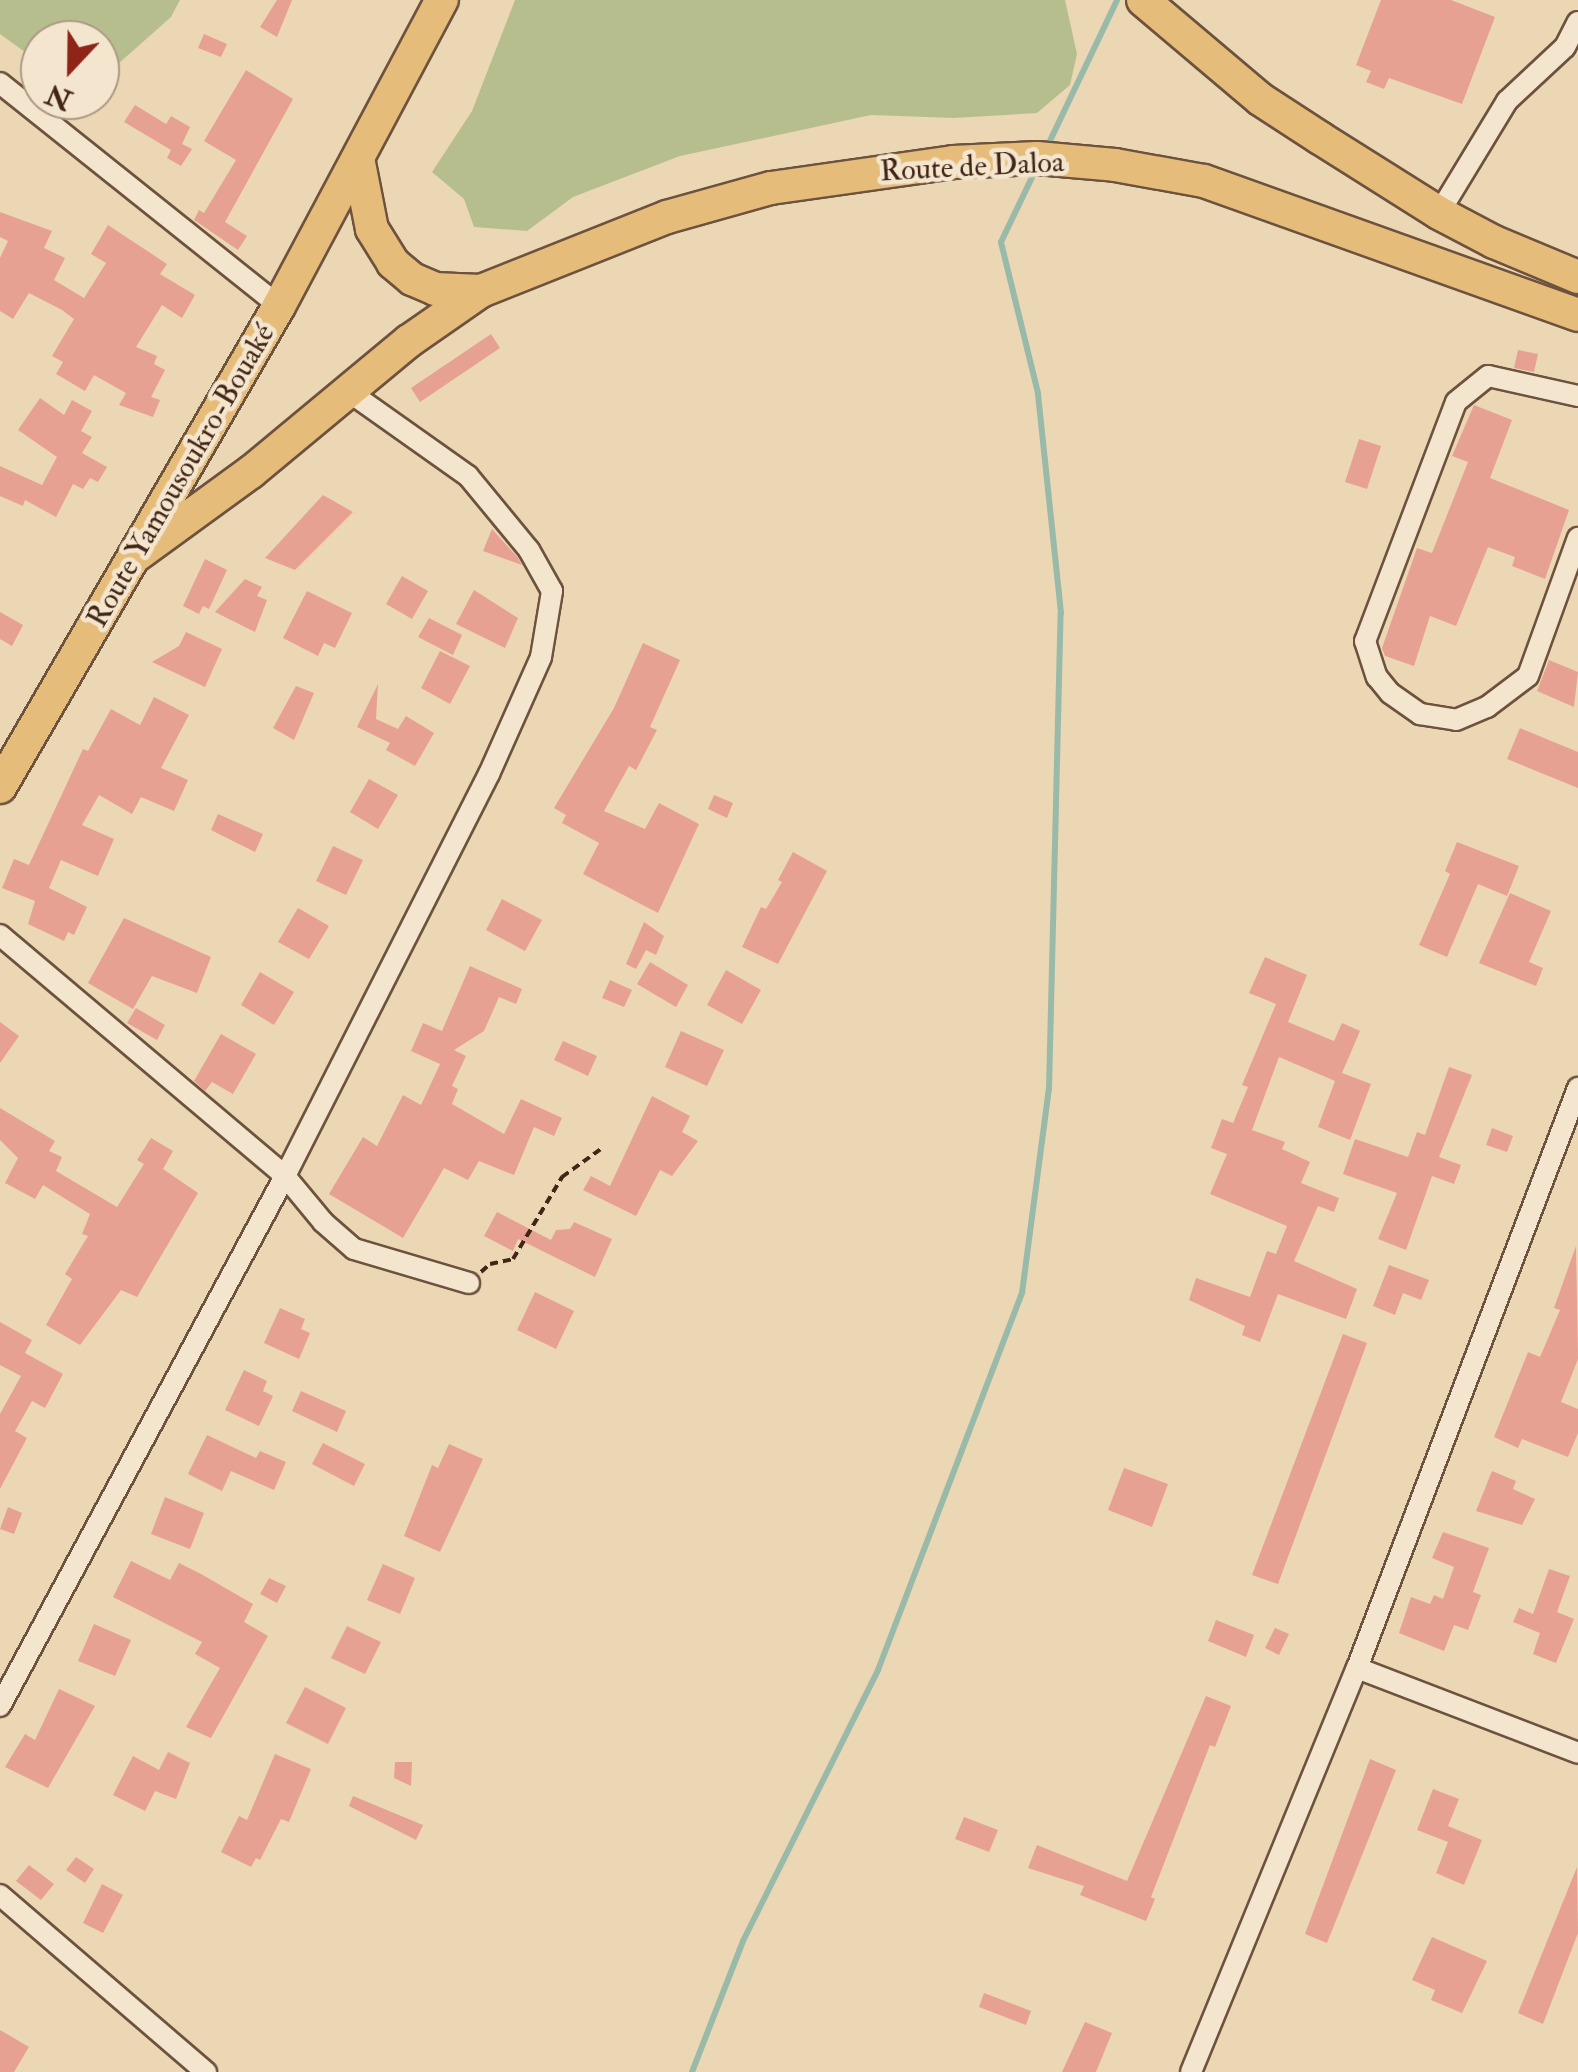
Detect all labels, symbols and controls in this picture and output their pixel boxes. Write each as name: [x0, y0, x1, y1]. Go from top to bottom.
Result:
north arrow: [20, 20, 120, 120]
text: N: [41, 76, 78, 117]
street label: Route de Daloa: [879, 144, 1065, 190]
street label: Route Yamousoukro-Bouaké: [79, 318, 283, 634]

